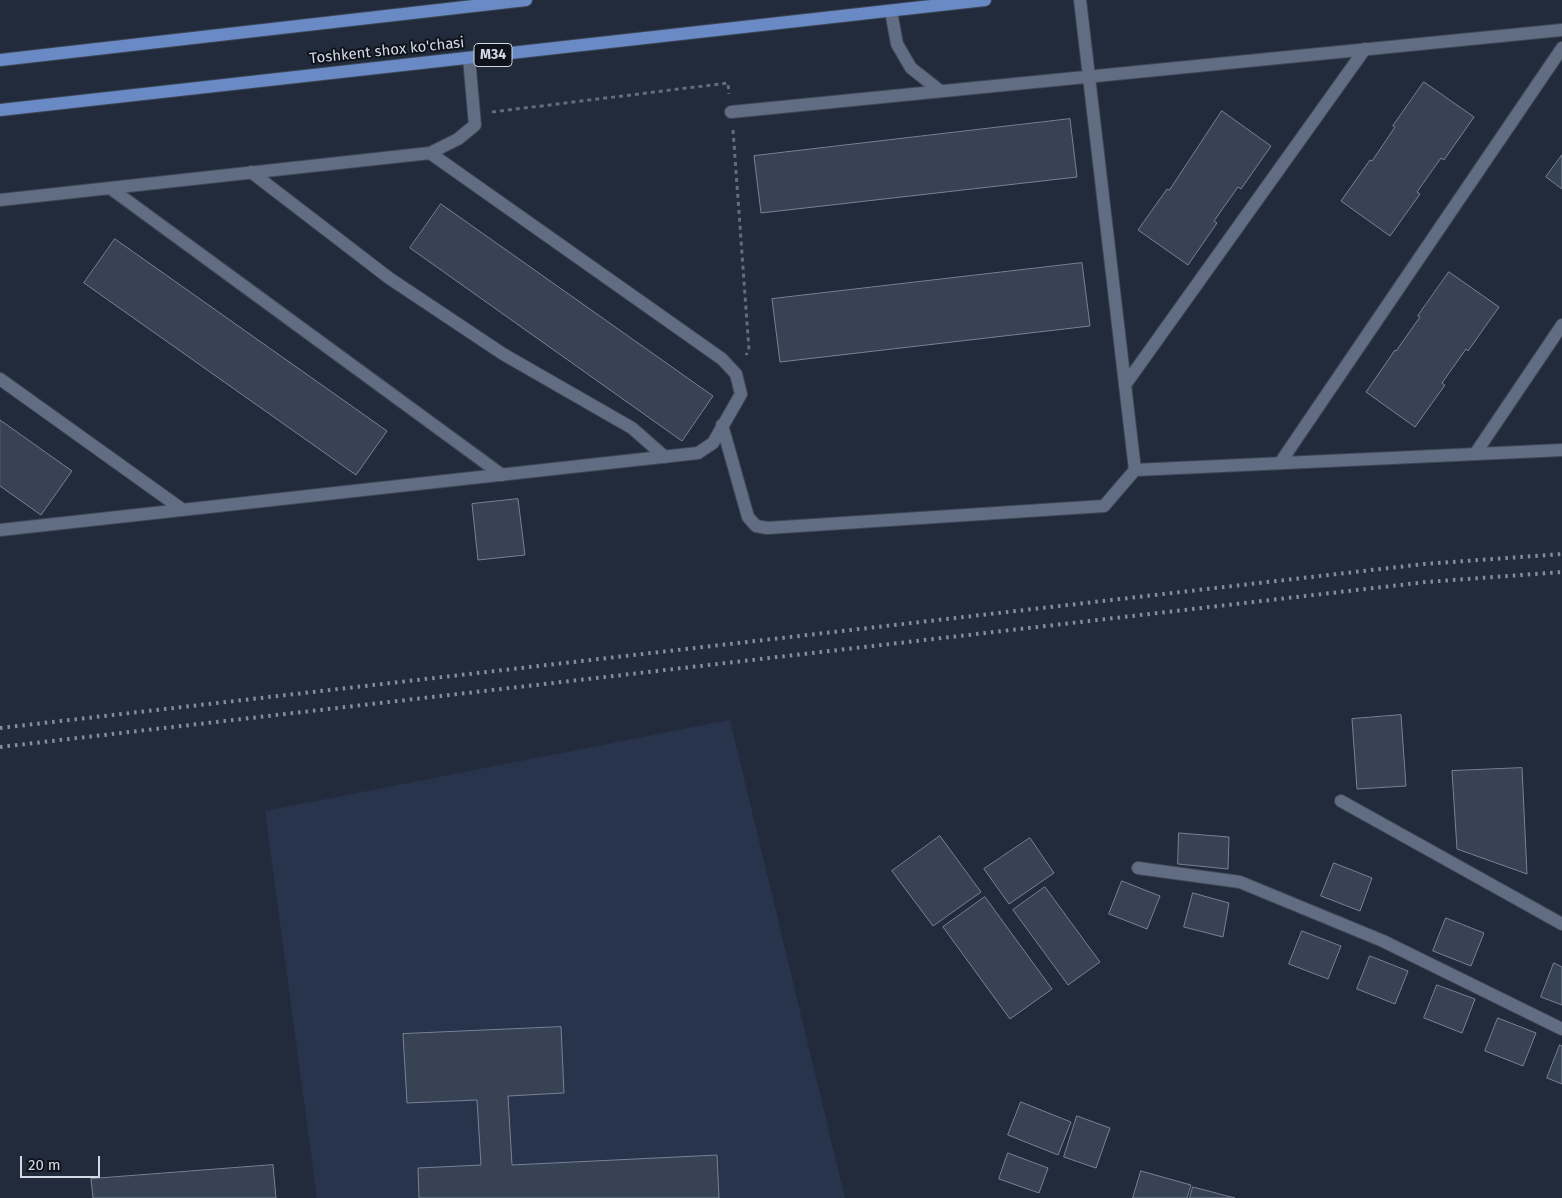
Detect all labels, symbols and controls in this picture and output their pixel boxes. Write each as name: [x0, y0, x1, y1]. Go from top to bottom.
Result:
street label: Toshkent shox ko'chasi: [309, 34, 465, 68]
road number: M34: [474, 44, 512, 66]
scale bar: [22, 1146, 102, 1178]
text: 20 m: [28, 1156, 61, 1174]

